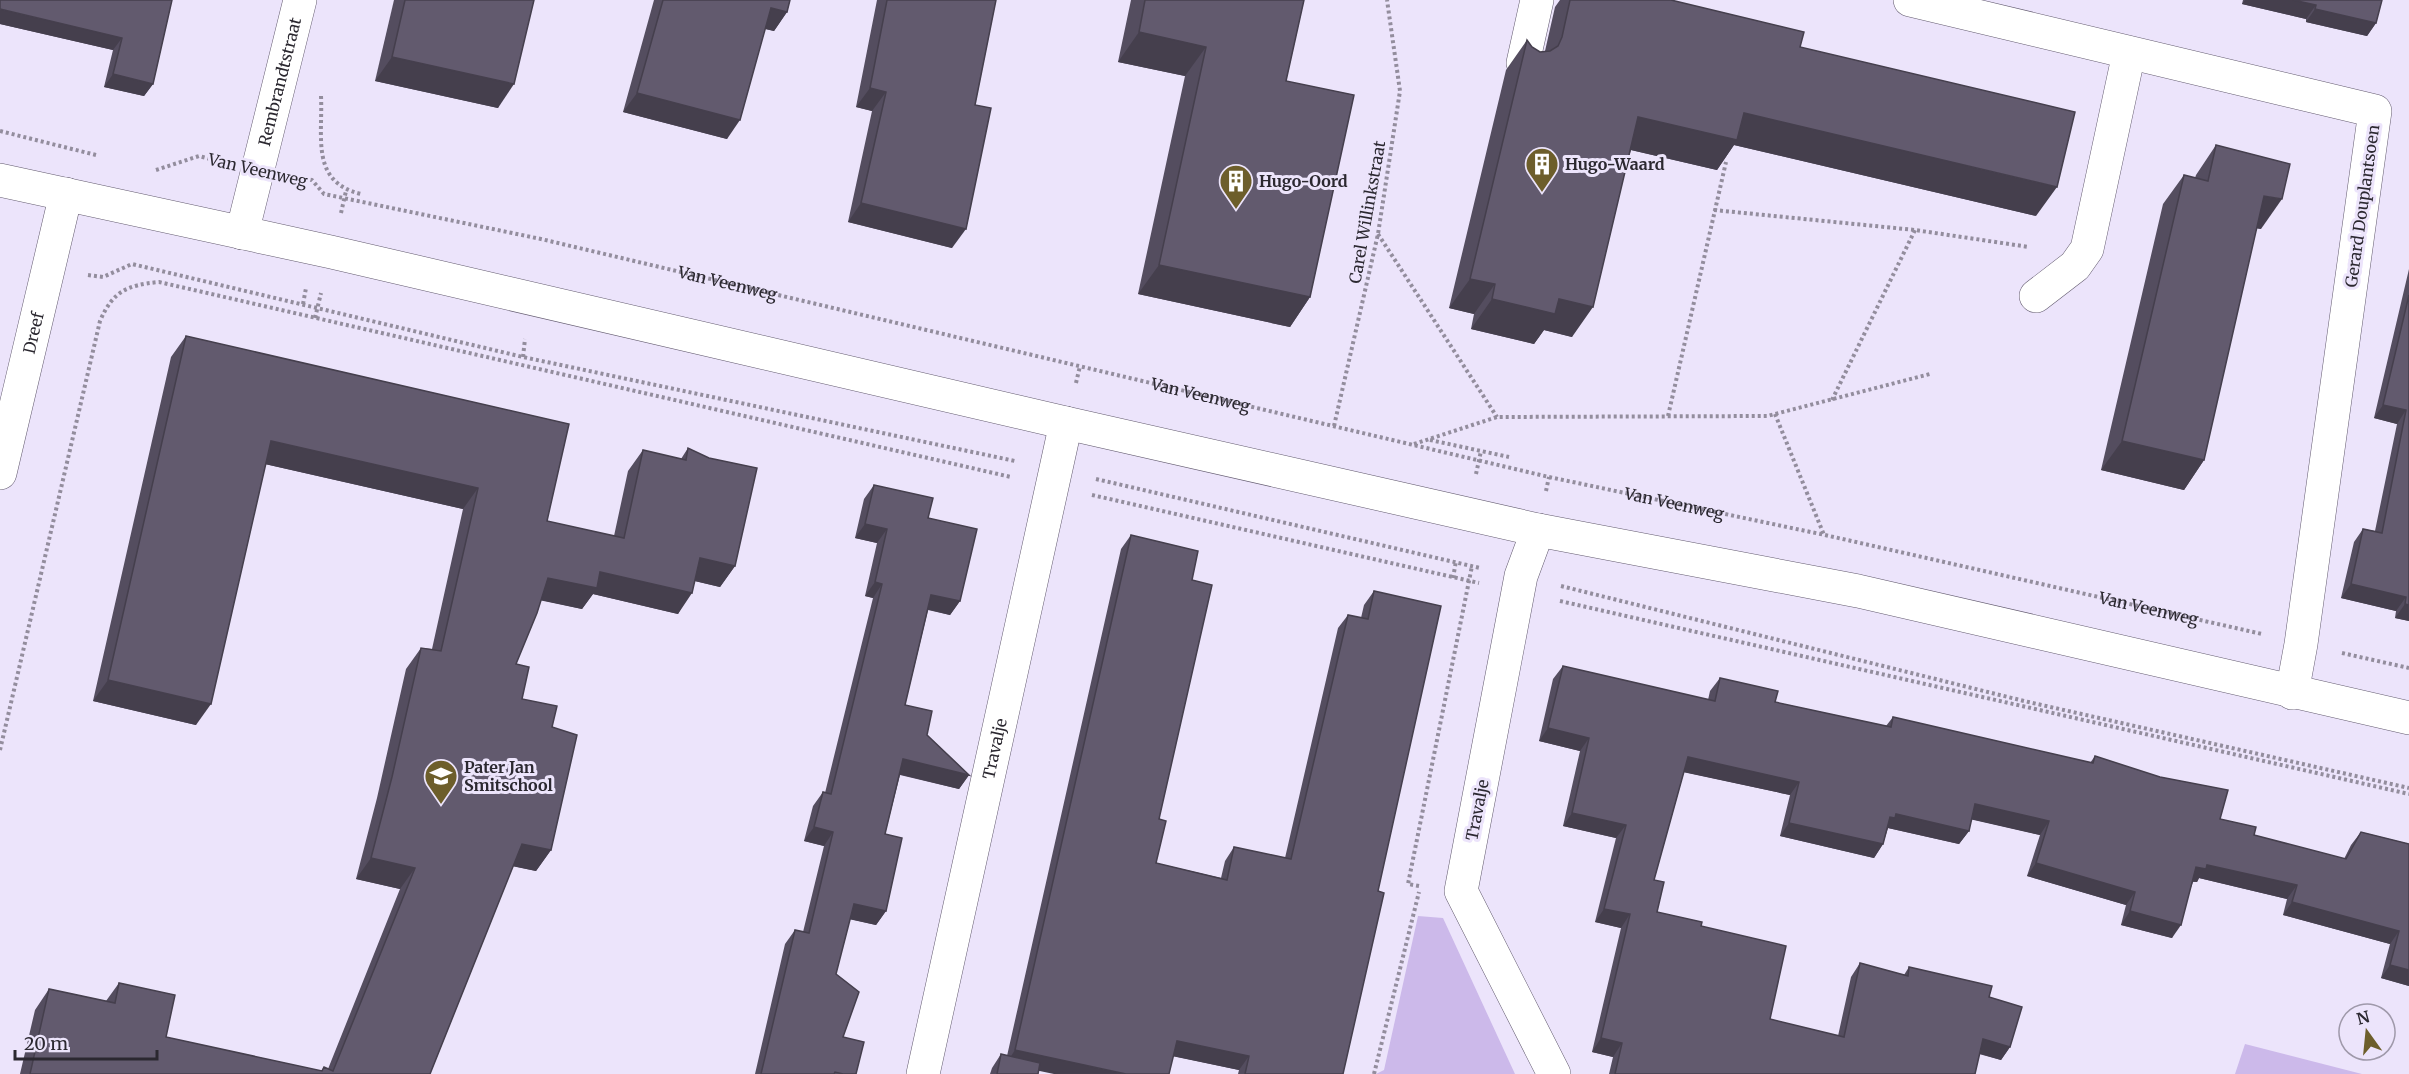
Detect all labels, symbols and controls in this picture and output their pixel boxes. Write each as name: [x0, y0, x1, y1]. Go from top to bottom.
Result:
street label: Rembrandtstraat: [254, 15, 305, 148]
street label: Gerard Douplantsoen: [2341, 123, 2383, 289]
street label: Carel Willinkstraat: [1345, 138, 1390, 285]
building icon: Hugo-Waard: [1524, 146, 1560, 193]
street label: Van Veenweg: [205, 149, 310, 191]
place label: Hugo-Waard: [1565, 154, 1665, 174]
building icon: Hugo-Oord: [1218, 163, 1254, 210]
place label: Hugo-Oord: [1259, 171, 1348, 191]
street label: Van Veenweg: [675, 261, 780, 305]
street label: Dreef: [19, 309, 48, 356]
street label: Van Veenweg: [1148, 373, 1253, 416]
street label: Van Veenweg: [1622, 483, 1726, 524]
street label: Van Veenweg: [2096, 587, 2201, 629]
street label: Travalje: [978, 716, 1011, 781]
place label: Pater Jan Smitschool: [464, 757, 553, 795]
school or university icon: Pater Jan Smitschool: [423, 758, 459, 805]
street label: Travalje: [1461, 778, 1493, 842]
north arrow: [2337, 1002, 2397, 1062]
text: N: [2354, 1006, 2372, 1029]
scale bar: [15, 1023, 158, 1061]
text: 20 m: [24, 1032, 68, 1055]

